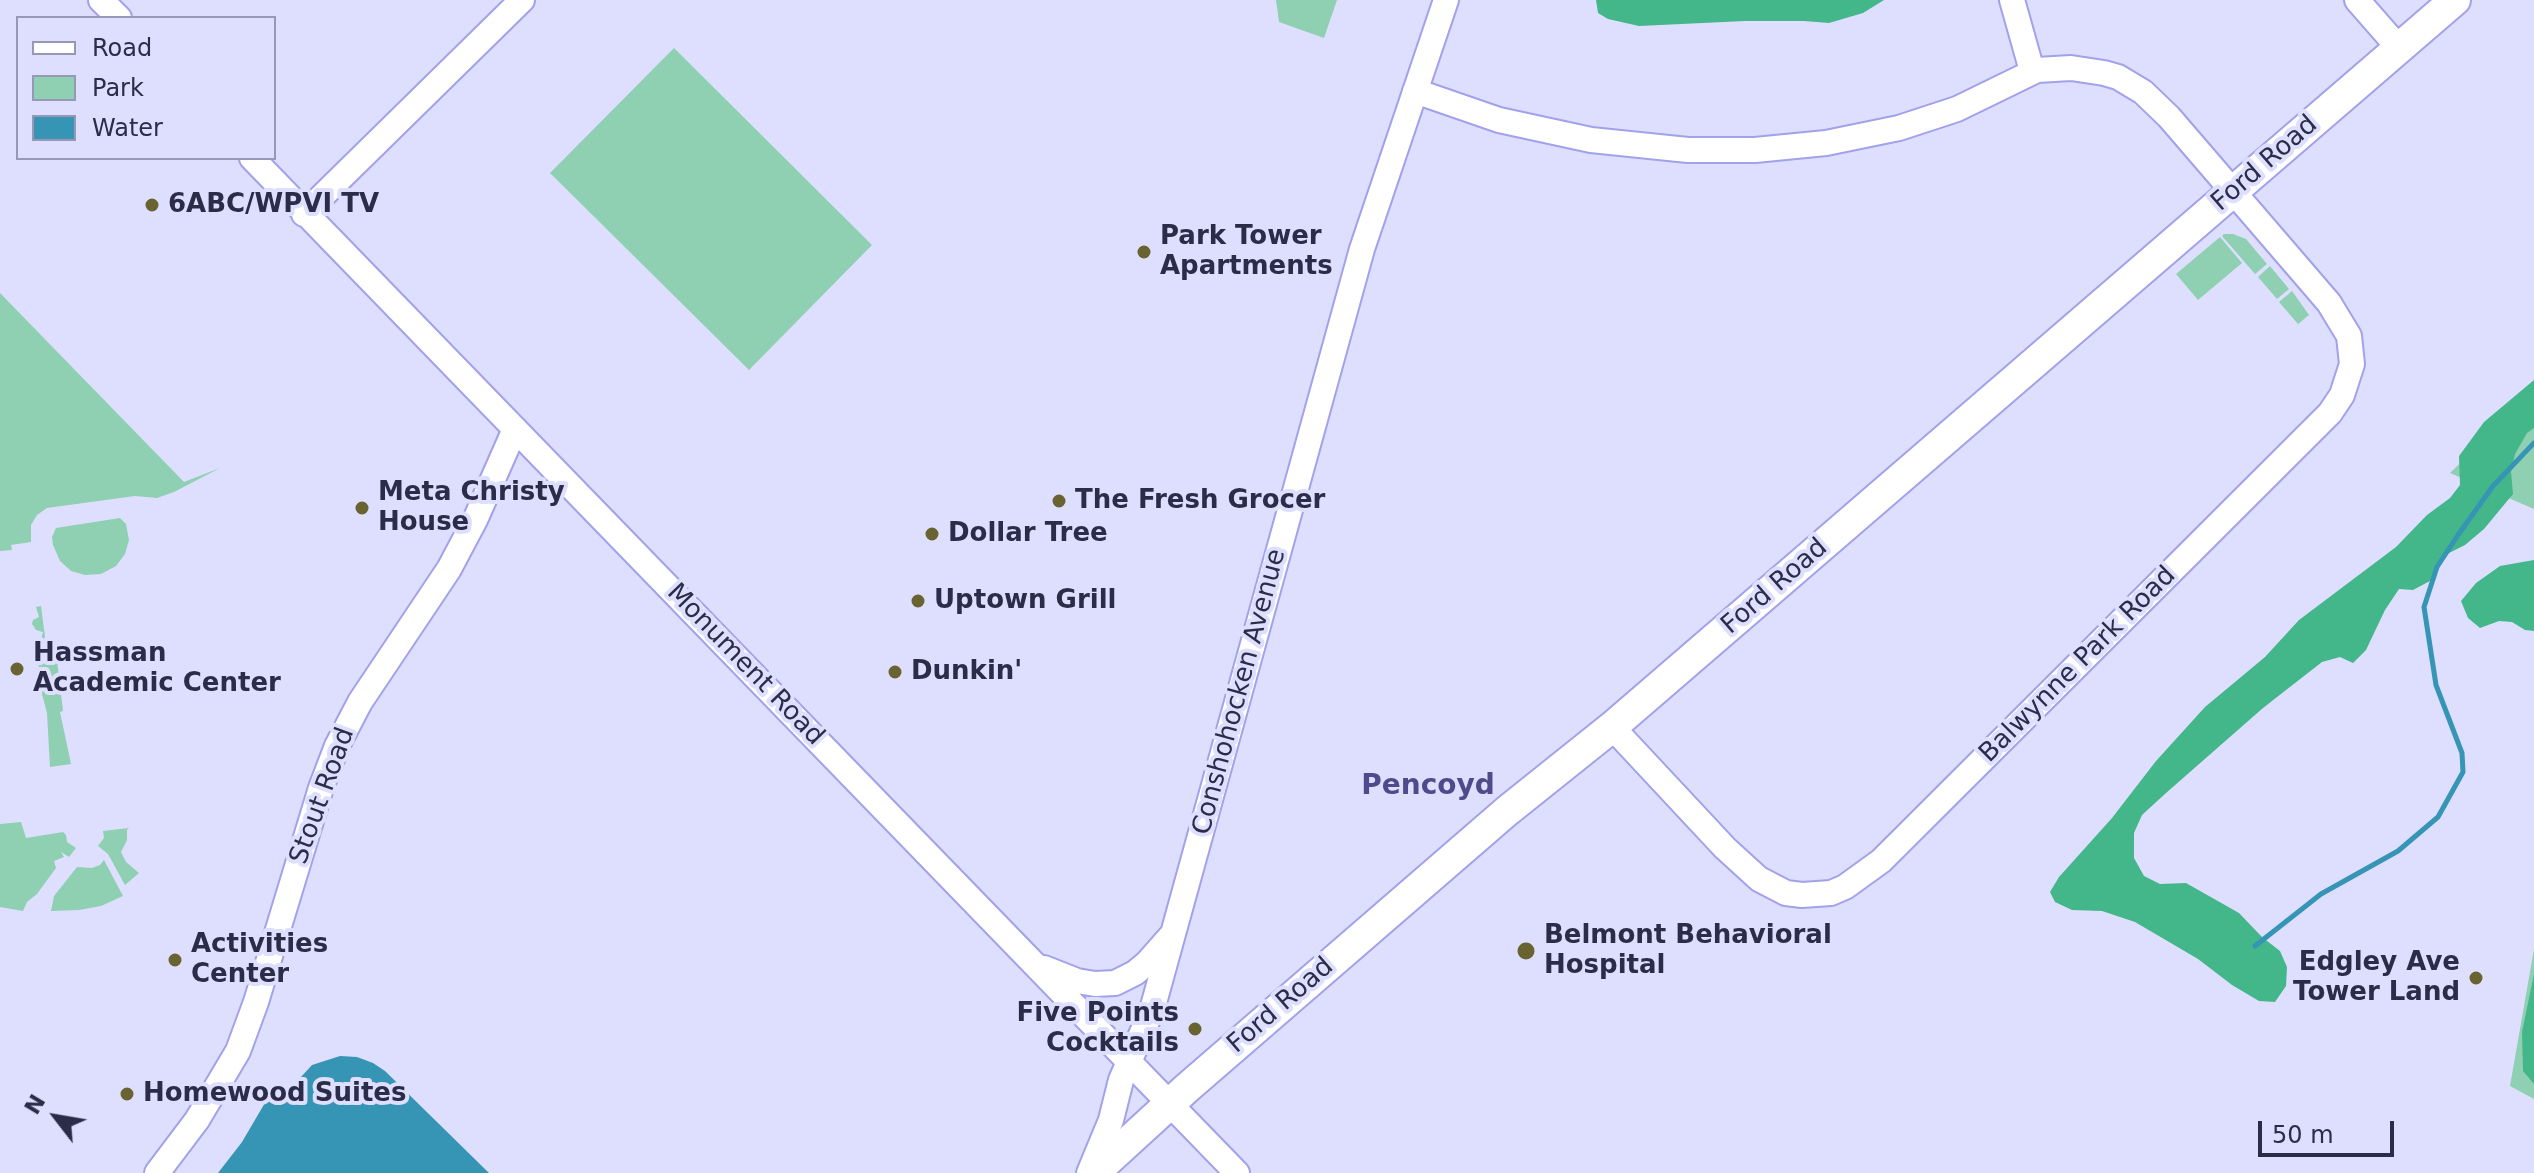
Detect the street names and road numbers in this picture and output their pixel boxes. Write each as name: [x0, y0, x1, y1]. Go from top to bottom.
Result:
street label: Ford Road: [2206, 110, 2324, 218]
street label: Ford Road: [1716, 533, 1834, 641]
street label: Conshohocken Avenue: [1187, 546, 1293, 838]
street label: Balwynne Park Road: [1973, 560, 2183, 770]
street label: Monument Road: [660, 578, 830, 752]
street label: Stout Road: [284, 724, 362, 868]
street label: Ford Road: [1222, 952, 1340, 1060]

